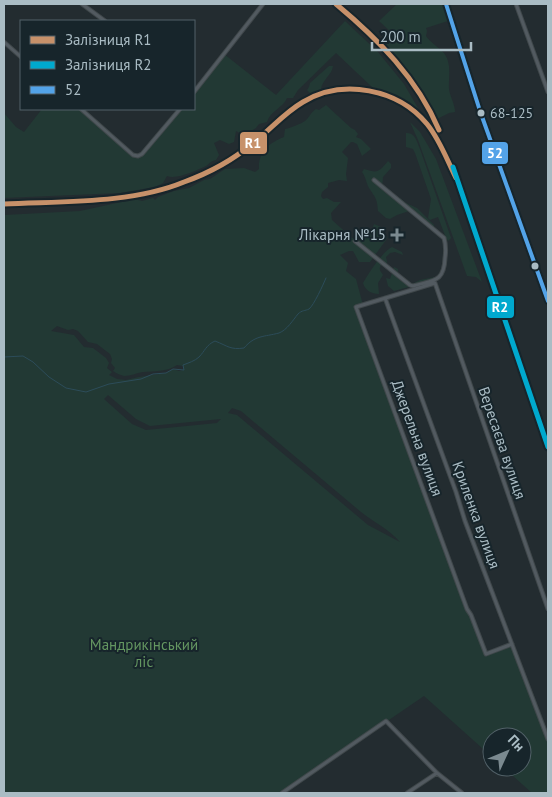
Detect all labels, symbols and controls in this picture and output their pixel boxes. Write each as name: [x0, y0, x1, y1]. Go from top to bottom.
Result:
legend: [20, 20, 195, 110]
scale bar: [372, 20, 471, 52]
text: 200 m: [380, 27, 421, 46]
text: Залізниця R1: [65, 30, 151, 49]
text: Залізниця R2: [65, 55, 151, 74]
text: 52: [65, 80, 81, 99]
place label: 68-125: [490, 104, 533, 122]
marker: 68-125: [476, 108, 486, 118]
line badge: R1: [239, 131, 268, 155]
text: R1: [245, 134, 261, 152]
line badge: 52: [481, 141, 509, 165]
text: 52: [487, 144, 503, 162]
place label: Лікарня №15: [298, 225, 386, 244]
marker: Лікарня №15: [390, 228, 404, 242]
unlabelled marker: [530, 261, 540, 271]
line badge: R2: [486, 295, 515, 319]
text: R2: [492, 298, 508, 316]
street label: Джерельна вулиця: [388, 377, 447, 499]
street label: Вересаєва вулиця: [474, 384, 531, 501]
street label: Криленка вулиця: [448, 459, 505, 571]
park label: Мандрикінський ліс: [90, 635, 198, 671]
north arrow: [482, 727, 532, 777]
text: Пн: [504, 731, 529, 755]

